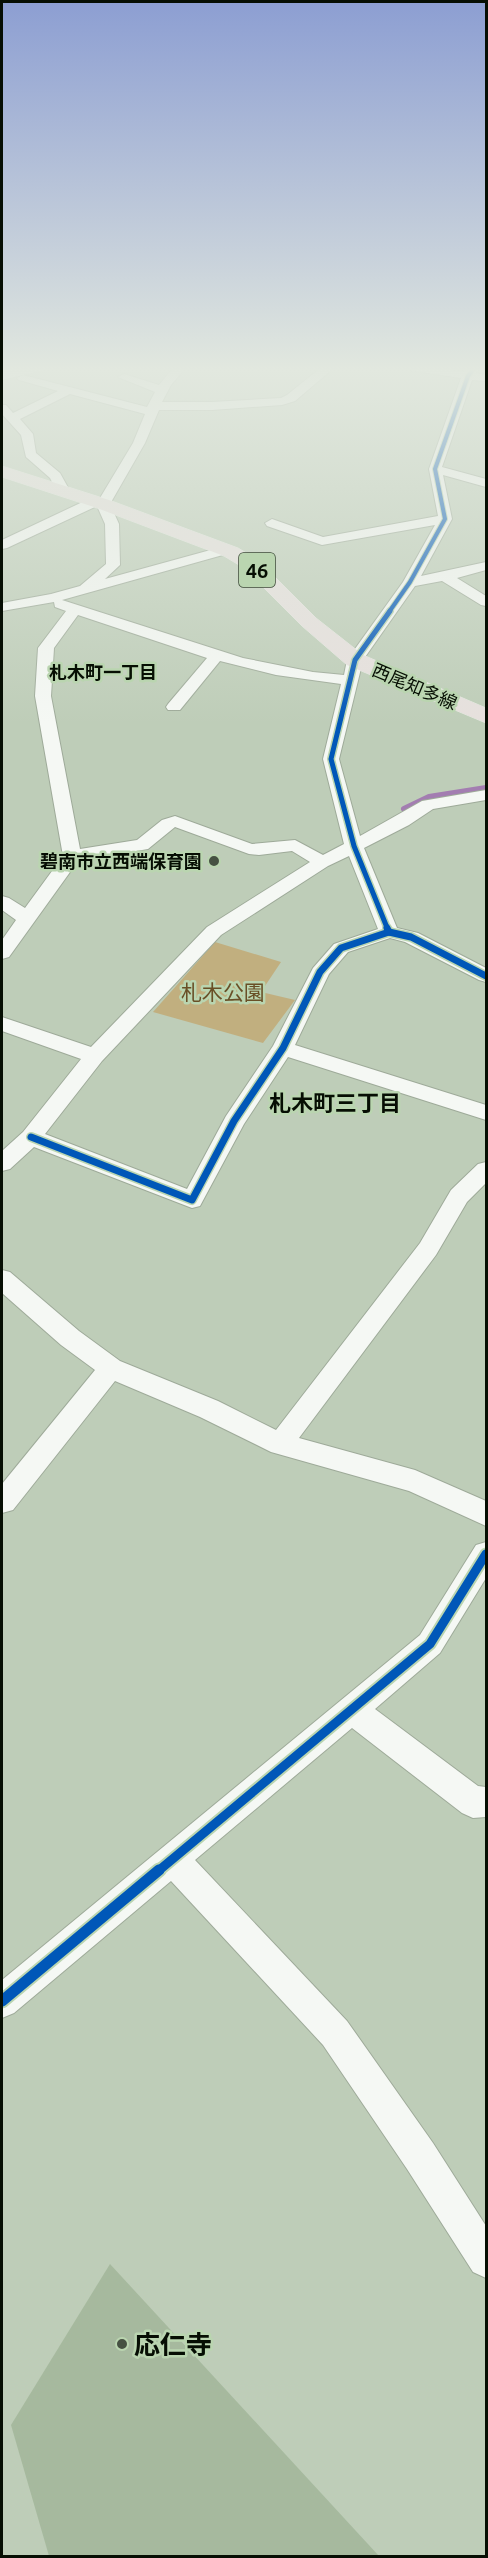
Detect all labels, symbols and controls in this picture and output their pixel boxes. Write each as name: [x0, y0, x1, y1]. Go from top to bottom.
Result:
road number: 46: [239, 553, 275, 587]
street label: 西尾知多線: [370, 659, 460, 713]
district label: 札木町一丁目: [49, 662, 157, 682]
place label: 碧南市立西端保育園: [40, 851, 202, 871]
marker: 碧南市立西端保育園: [207, 854, 221, 868]
park label: 札木公園: [181, 980, 265, 1004]
district label: 札木町三丁目: [269, 1090, 401, 1115]
place label: 応仁寺: [134, 2330, 212, 2359]
marker: 応仁寺: [115, 2337, 129, 2351]

